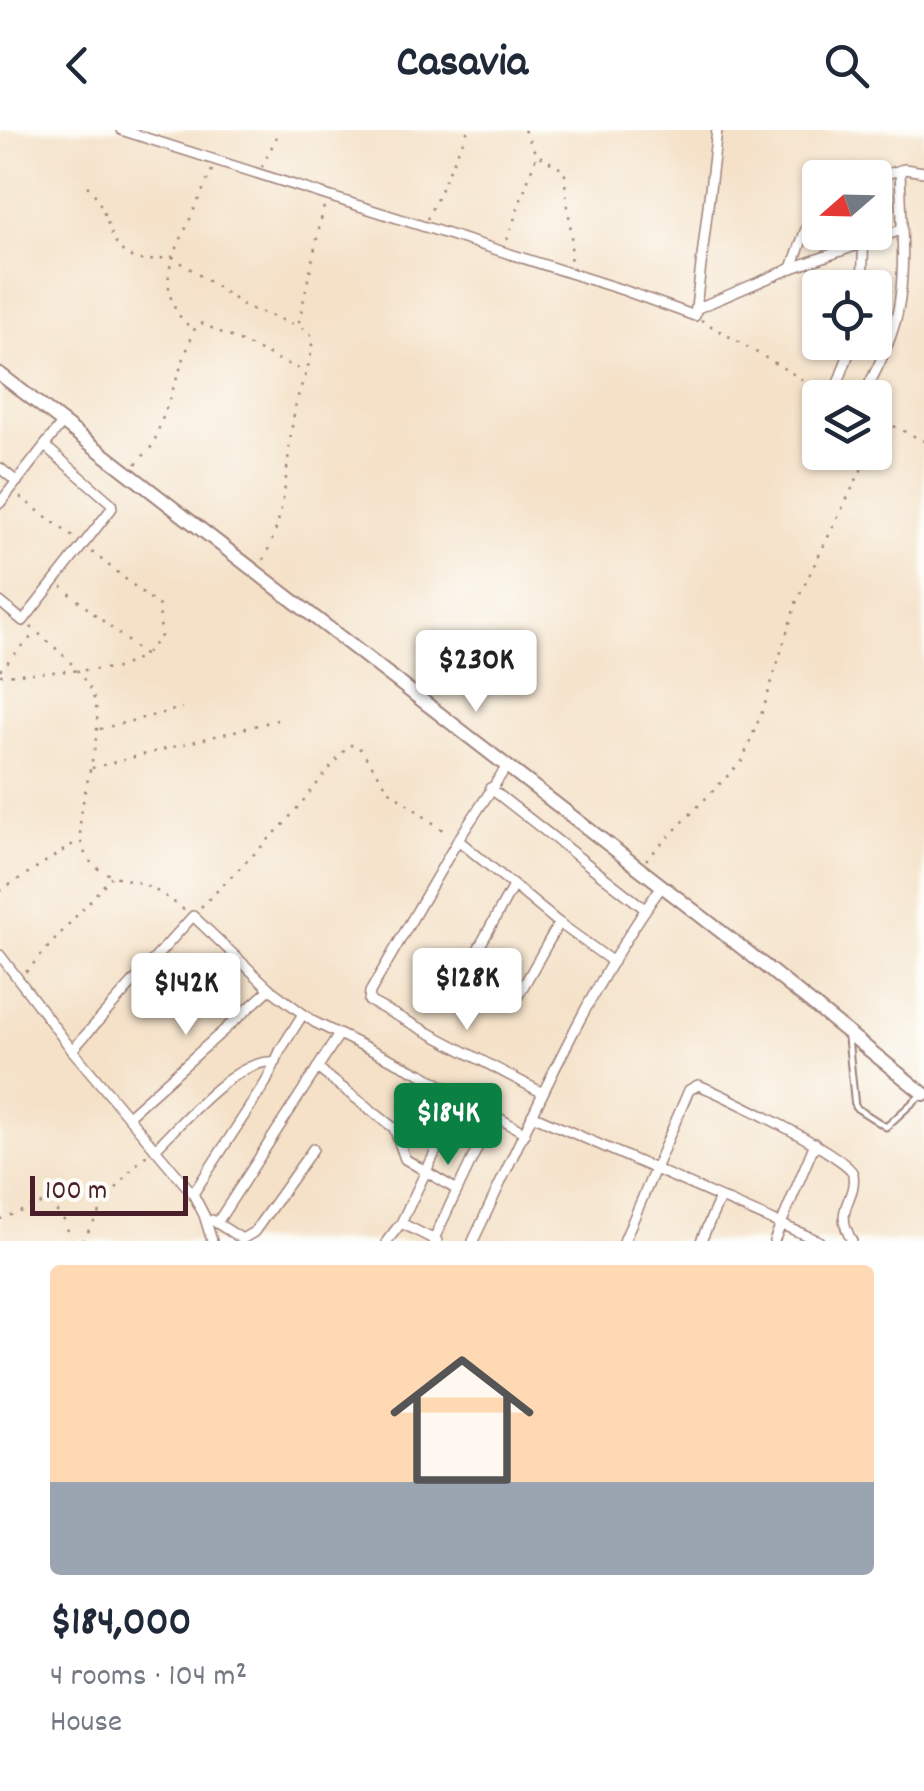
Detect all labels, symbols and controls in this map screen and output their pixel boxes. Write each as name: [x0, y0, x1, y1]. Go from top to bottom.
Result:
text: Casavia: [396, 33, 528, 97]
icon: back: [50, 38, 105, 93]
icon: search: [819, 38, 874, 93]
north arrow: [802, 160, 892, 250]
map controls: [802, 160, 892, 470]
button: locate: [802, 270, 892, 360]
button: layers: [802, 380, 892, 470]
pin: $230K: [406, 630, 546, 715]
text: $230K: [438, 639, 514, 685]
pin: $128K: [397, 948, 537, 1033]
pin: $142K: [116, 953, 256, 1038]
text: $128K: [435, 957, 499, 1003]
text: $142K: [153, 962, 219, 1008]
pin: $184K: [378, 1083, 518, 1168]
text: $184K: [416, 1092, 480, 1138]
scale bar: [30, 1171, 188, 1216]
text: 100 m: [45, 1173, 107, 1213]
icon: home: [372, 1330, 552, 1510]
text: $184,000: [50, 1595, 191, 1655]
text: 4 rooms · 104 m²: [50, 1655, 247, 1701]
text: House: [50, 1701, 122, 1747]

